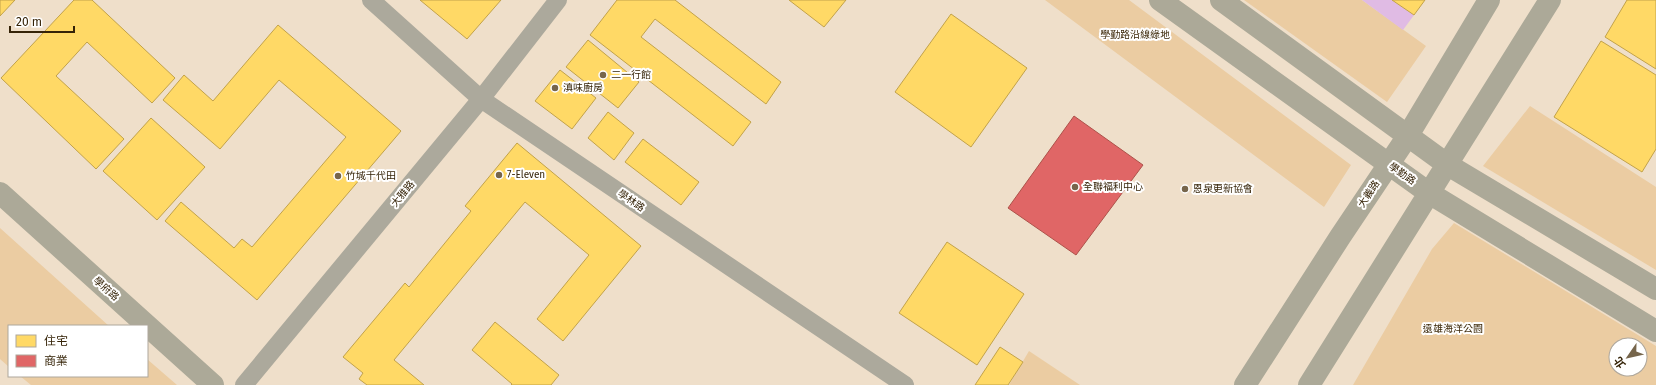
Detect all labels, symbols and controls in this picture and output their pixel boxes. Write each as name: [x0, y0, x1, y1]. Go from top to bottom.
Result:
scale bar: [10, 8, 74, 34]
text: 20 m: [16, 15, 42, 29]
park label: 學勤路沿線綠地: [1100, 29, 1170, 41]
place label: 二一行館: [611, 69, 651, 81]
marker: 二一行館: [598, 70, 608, 80]
place label: 滇味廚房: [563, 82, 603, 94]
marker: 滇味廚房: [550, 83, 560, 93]
street label: 學勤路: [1386, 160, 1418, 188]
place label: 7-Eleven: [507, 169, 545, 181]
place label: 竹城千代田: [346, 170, 396, 182]
marker: 7-Eleven: [494, 170, 504, 180]
marker: 竹城千代田: [333, 171, 343, 181]
street label: 大義路: [1356, 178, 1382, 210]
street label: 大雅路: [389, 179, 417, 209]
place label: 全聯福利中心: [1083, 181, 1143, 193]
marker: 全聯福利中心: [1070, 182, 1080, 192]
place label: 恩泉更新協會: [1193, 183, 1253, 195]
marker: 恩泉更新協會: [1180, 184, 1190, 194]
street label: 學林路: [615, 188, 647, 214]
street label: 學府路: [91, 275, 121, 303]
park label: 遠雄海洋公園: [1423, 323, 1483, 335]
legend: [8, 325, 148, 377]
text: 住宅: [44, 334, 68, 348]
north arrow: [1608, 337, 1648, 377]
text: 商業: [44, 354, 68, 368]
text: 北: [1612, 354, 1629, 371]

